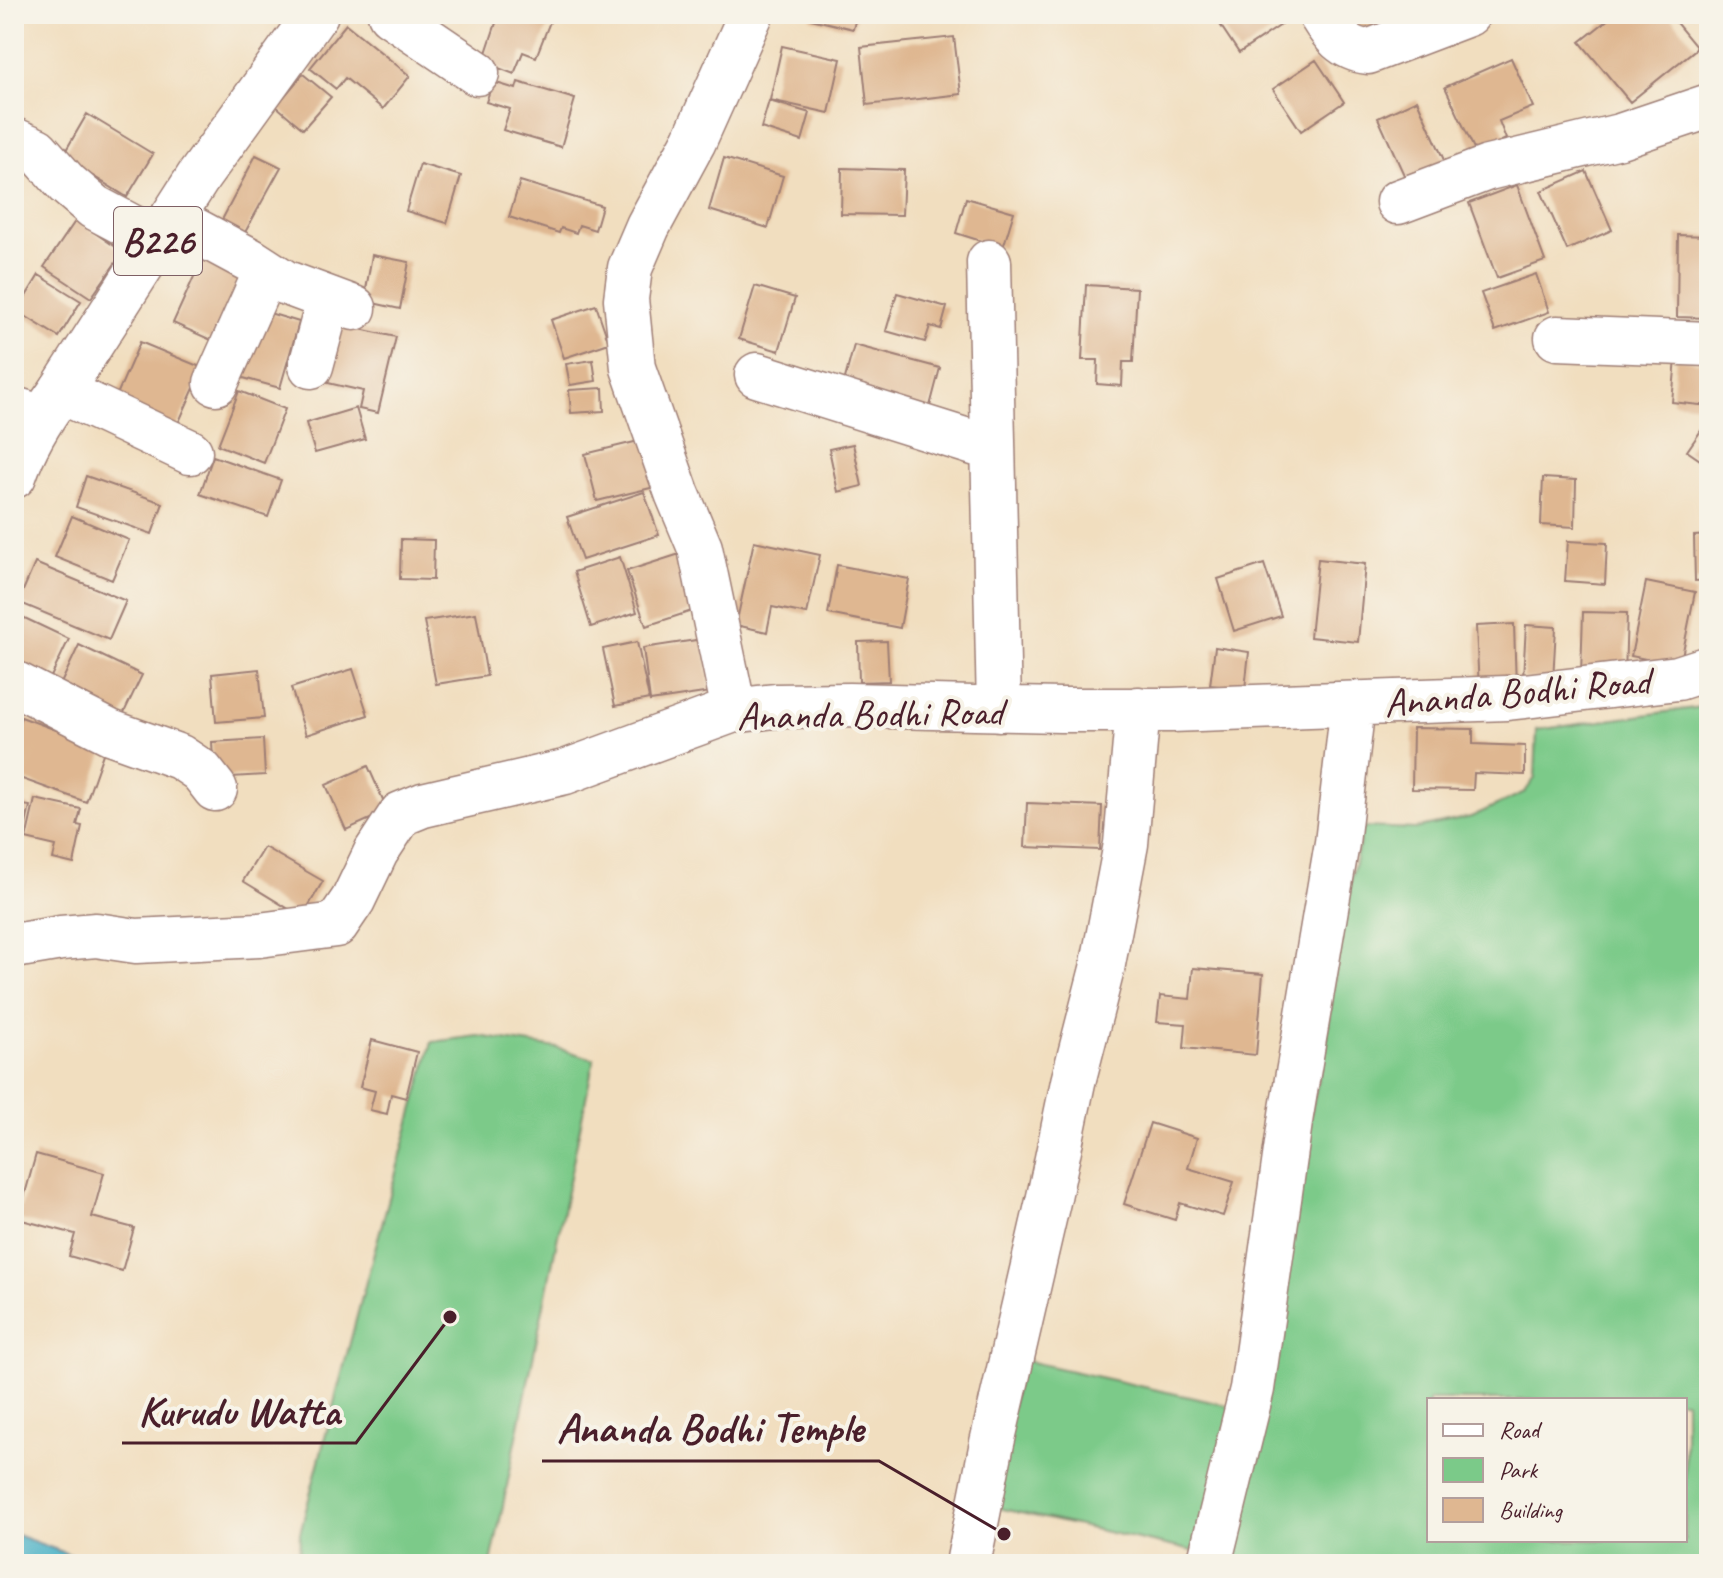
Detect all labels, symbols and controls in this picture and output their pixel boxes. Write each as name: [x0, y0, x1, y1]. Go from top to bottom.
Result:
road number: B226: [114, 207, 202, 275]
street label: Ananda Bodhi Road: [1382, 655, 1657, 729]
street label: Ananda Bodhi Road: [736, 687, 1009, 741]
callout: Kurudu Watta: [122, 1377, 356, 1443]
text: Kurudu Watta: [138, 1385, 343, 1438]
callout: Ananda Bodhi Temple: [542, 1395, 879, 1461]
legend: [1427, 1398, 1687, 1542]
text: Ananda Bodhi Temple: [557, 1402, 866, 1455]
text: Road: [1499, 1415, 1543, 1445]
text: Park: [1499, 1455, 1539, 1485]
text: Building: [1499, 1495, 1564, 1525]

